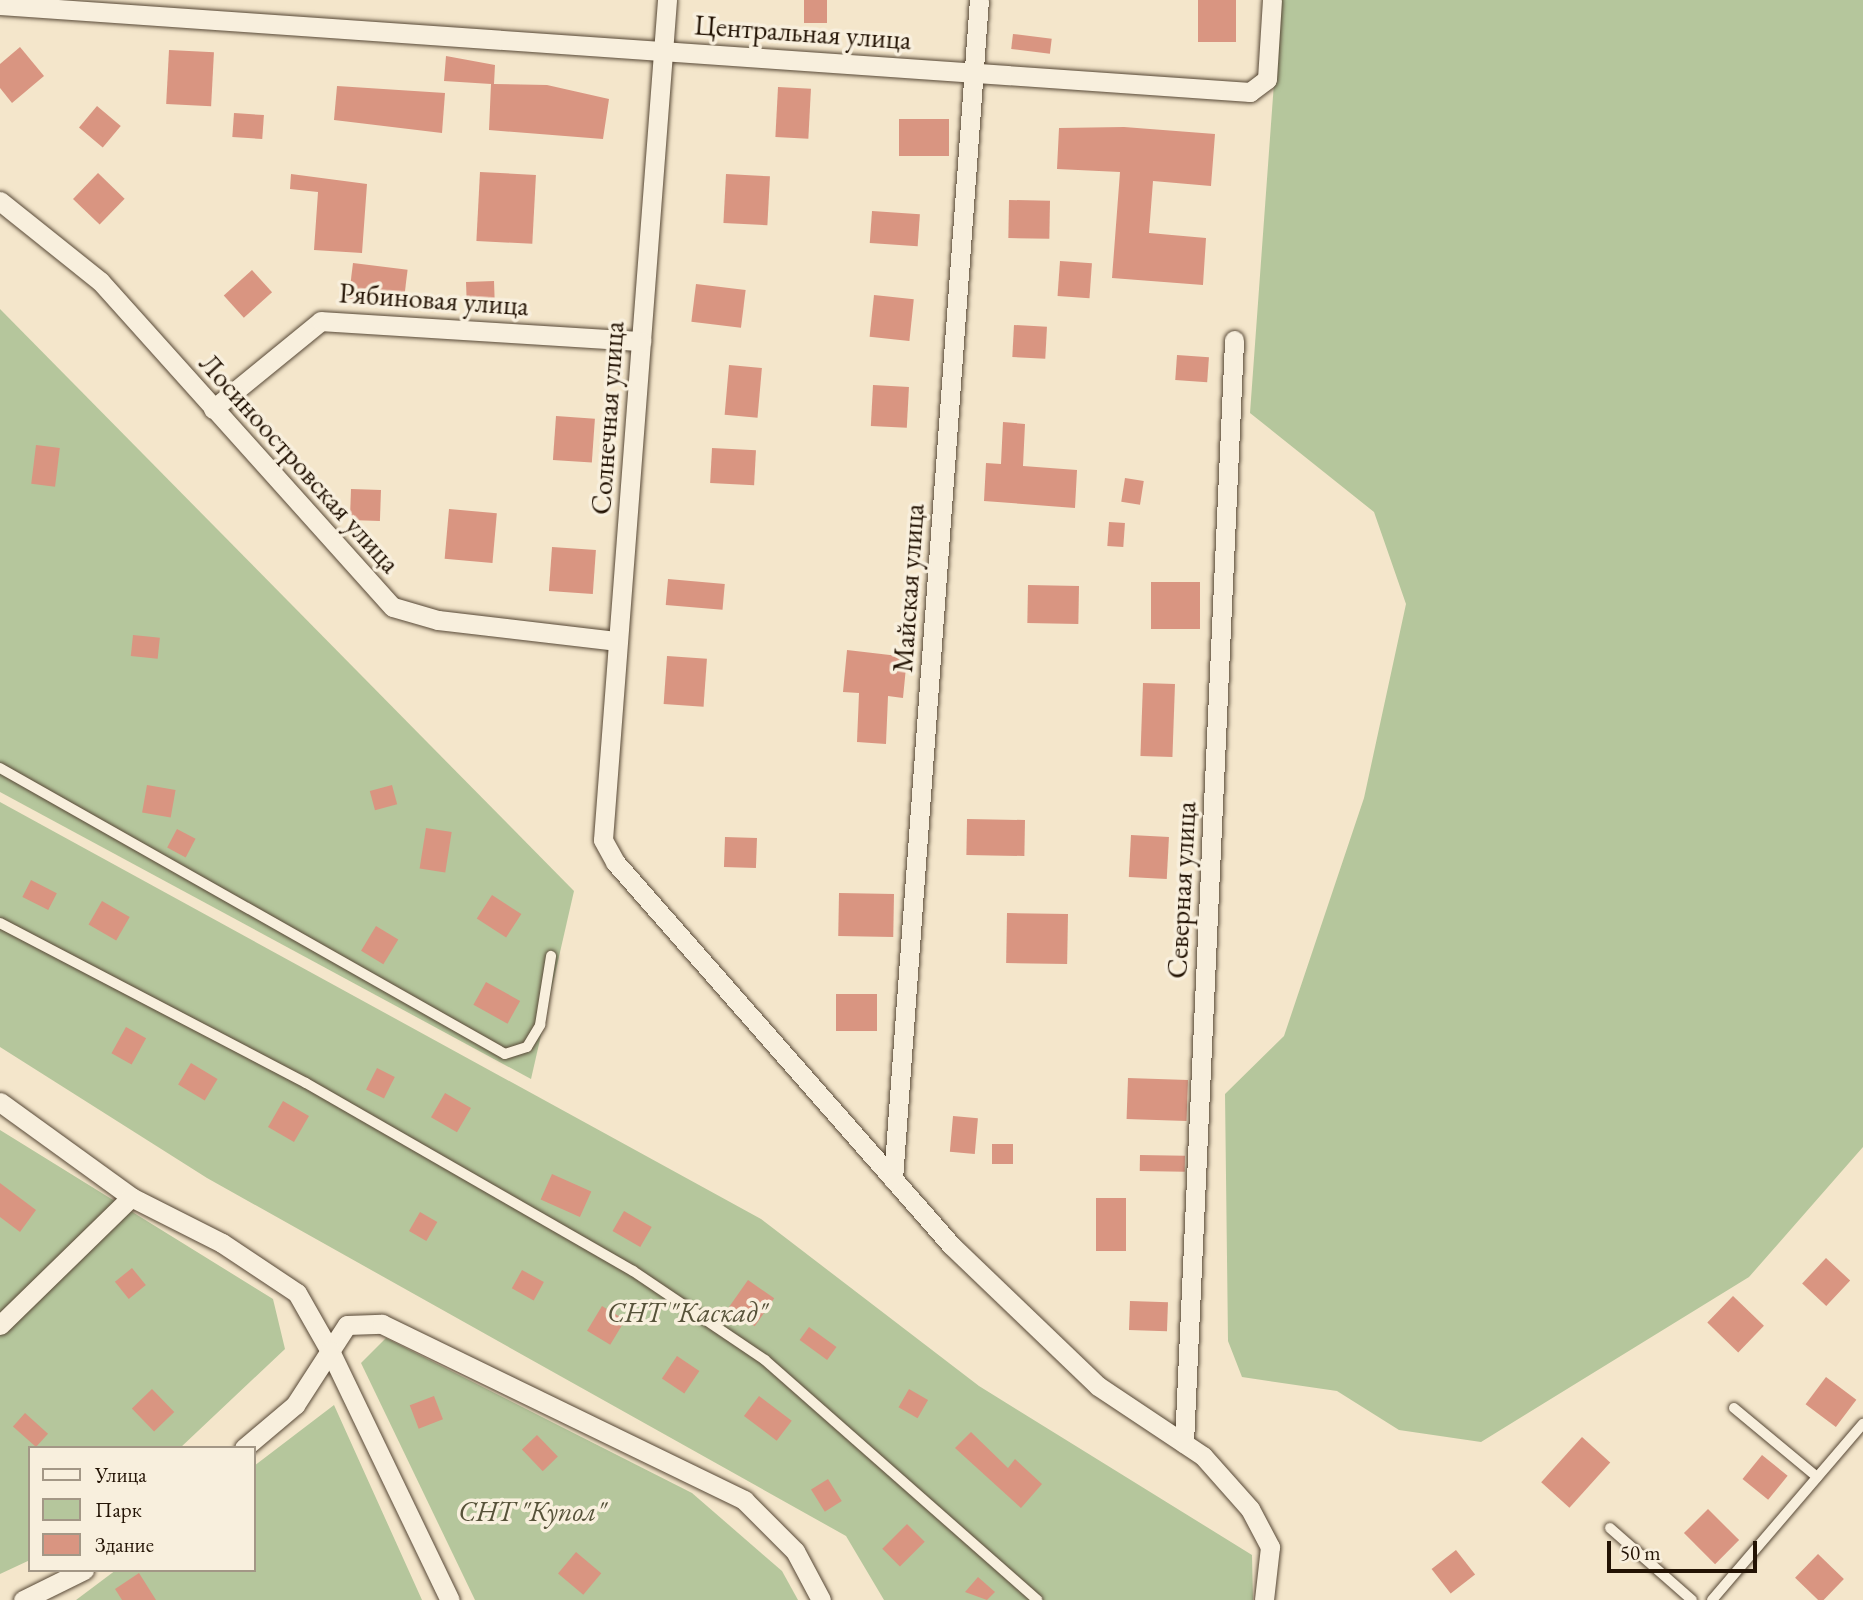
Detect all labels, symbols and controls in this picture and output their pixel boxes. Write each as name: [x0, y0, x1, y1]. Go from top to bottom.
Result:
street label: Центральная улица: [693, 8, 913, 56]
street label: Рябиновая улица: [338, 276, 530, 322]
street label: Солнечная улица: [583, 320, 631, 516]
street label: Лосиноостровская улица: [193, 346, 407, 580]
street label: Майская улица: [885, 502, 931, 674]
street label: Северная улица: [1160, 801, 1202, 979]
park label: СНТ "Каскад": [607, 1295, 767, 1329]
legend: [28, 1446, 256, 1572]
text: Улица: [95, 1461, 147, 1488]
park label: СНТ "Купол": [458, 1494, 606, 1528]
text: Парк: [95, 1496, 142, 1523]
scale bar: [1611, 1526, 1762, 1570]
text: Здание: [95, 1531, 154, 1558]
text: 50 m: [1620, 1539, 1661, 1566]

